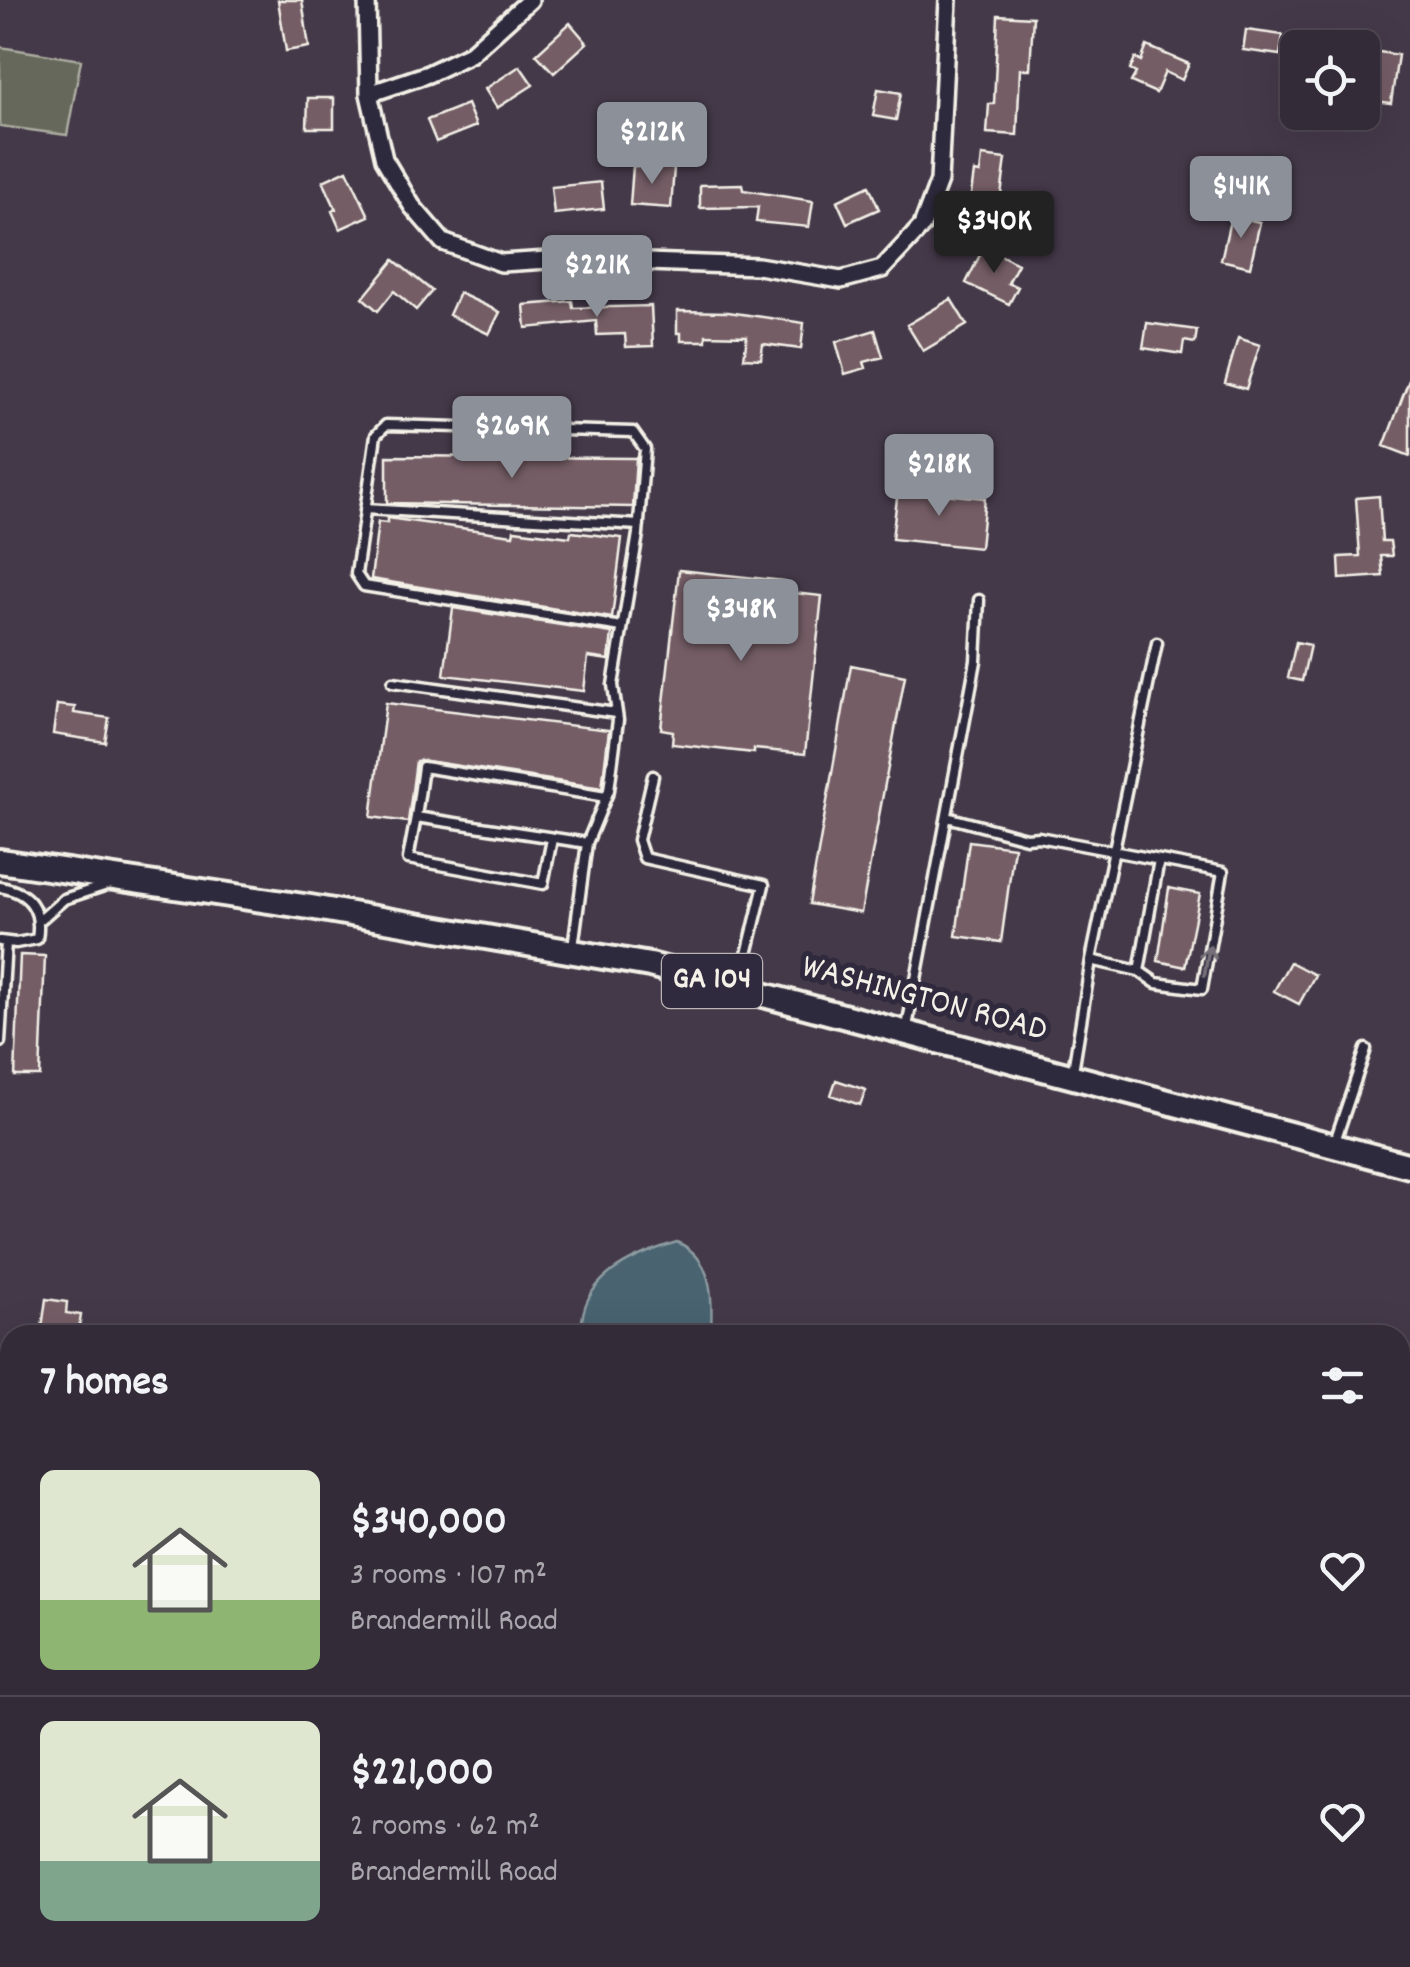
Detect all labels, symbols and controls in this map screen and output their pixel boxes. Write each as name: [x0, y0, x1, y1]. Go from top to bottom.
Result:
map controls: [1280, 30, 1380, 130]
button: locate: [1280, 30, 1380, 130]
pin: $212K: [582, 102, 722, 187]
text: $212K: [619, 111, 685, 157]
pin: $141K: [1171, 156, 1311, 241]
text: $141K: [1212, 165, 1270, 211]
pin: $340K: [924, 191, 1064, 276]
text: $340K: [956, 200, 1032, 246]
pin: $221K: [527, 235, 667, 320]
text: $221K: [564, 244, 630, 290]
pin: $269K: [442, 396, 582, 481]
text: $269K: [474, 405, 550, 451]
pin: $218K: [869, 434, 1009, 519]
text: $218K: [907, 443, 971, 489]
pin: $348K: [671, 579, 811, 664]
text: $348K: [705, 588, 777, 634]
street label: WASHINGTON ROAD: [796, 943, 1052, 1057]
one-way arrow: [1198, 944, 1217, 977]
road number: GA 104: [662, 954, 762, 1008]
text: 7 homes: [40, 1355, 169, 1415]
icon: filters: [1315, 1358, 1370, 1413]
text: $340,000: [350, 1494, 507, 1554]
icon: home: [120, 1510, 240, 1630]
icon: heart: [1315, 1543, 1370, 1598]
text: 3 rooms · 107 m²: [350, 1554, 547, 1600]
text: Brandermill Road: [350, 1600, 558, 1646]
text: $221,000: [350, 1745, 494, 1805]
icon: home: [120, 1761, 240, 1881]
icon: heart: [1315, 1794, 1370, 1849]
text: 2 rooms · 62 m²: [350, 1805, 540, 1851]
text: Brandermill Road: [350, 1851, 558, 1897]

